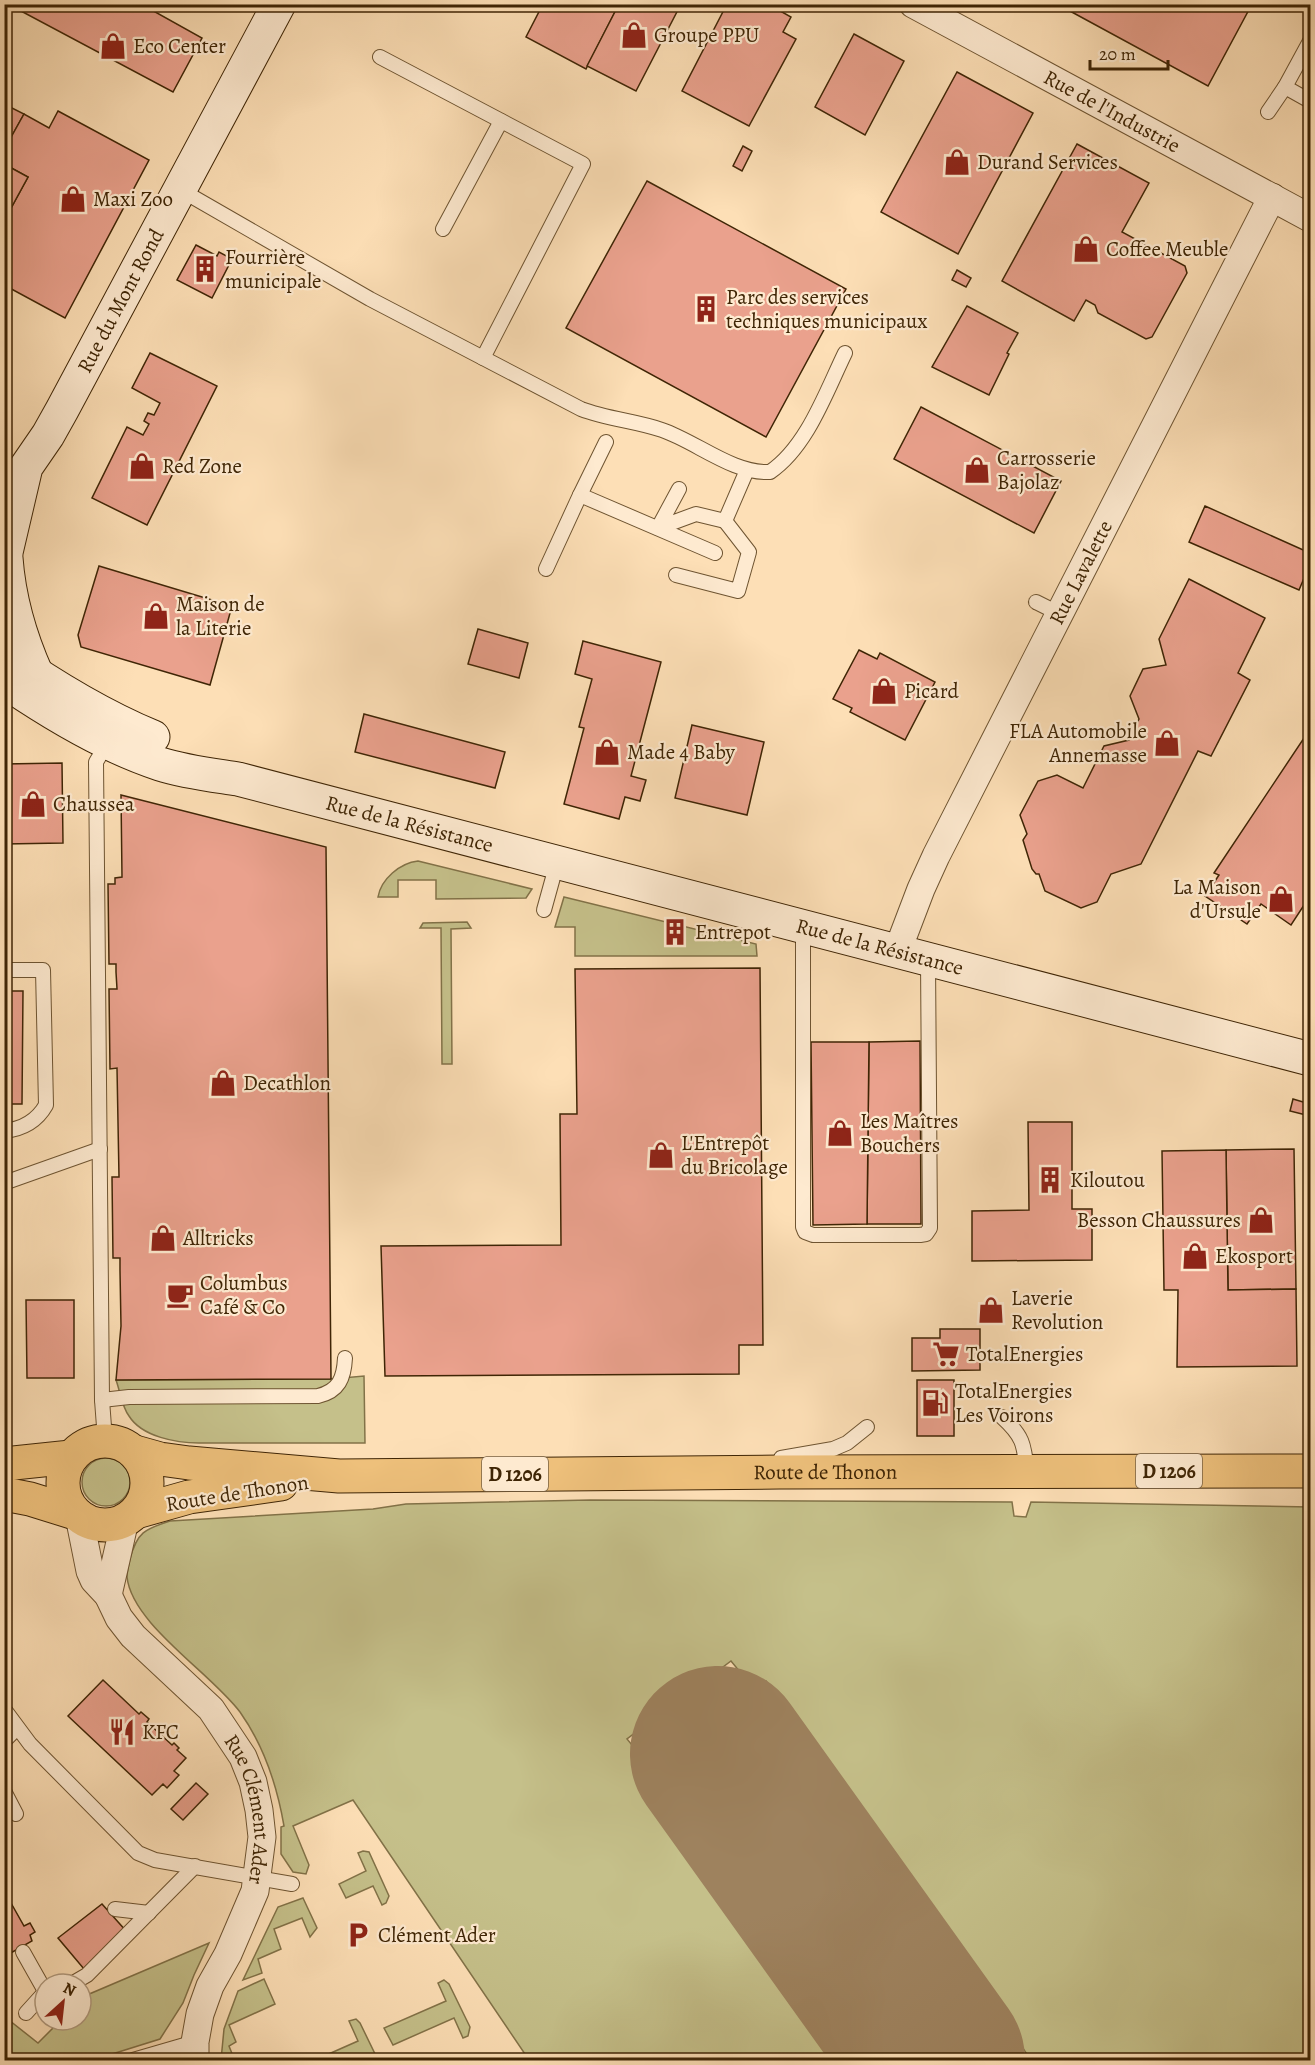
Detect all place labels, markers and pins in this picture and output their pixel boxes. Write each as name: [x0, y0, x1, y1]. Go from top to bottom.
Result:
shop icon: Groupe PPU: [619, 20, 649, 50]
place label: Groupe PPU: [654, 21, 759, 49]
shop icon: Eco Center: [98, 31, 128, 61]
place label: Eco Center: [133, 32, 226, 60]
shop icon: Durand Services: [942, 147, 972, 177]
place label: Durand Services: [977, 148, 1118, 176]
shop icon: Maxi Zoo: [58, 184, 88, 214]
place label: Maxi Zoo: [93, 185, 173, 213]
shop icon: Coffee Meuble: [1071, 234, 1101, 264]
place label: Coffee Meuble: [1106, 235, 1228, 263]
place label: Fourrière municipale: [225, 243, 322, 295]
building icon: Fourrière municipale: [190, 254, 220, 284]
place label: Parc des services techniques municipaux: [726, 283, 927, 335]
building icon: Parc des services techniques municipaux: [691, 294, 721, 324]
place label: Carrosserie Bajolaz: [997, 444, 1096, 496]
shop icon: Red Zone: [127, 451, 157, 481]
place label: Red Zone: [162, 452, 242, 480]
shop icon: Carrosserie Bajolaz: [962, 455, 992, 485]
place label: Maison de la Literie: [176, 590, 265, 642]
shop icon: Maison de la Literie: [141, 601, 171, 631]
shop icon: Picard: [869, 676, 899, 706]
place label: Picard: [904, 677, 960, 705]
place label: FLA Automobile Annemasse: [1009, 717, 1147, 769]
shop icon: FLA Automobile Annemasse: [1152, 728, 1182, 758]
shop icon: Made 4 Baby: [592, 737, 622, 767]
place label: Made 4 Baby: [627, 738, 736, 766]
shop icon: Chaussea: [18, 789, 48, 819]
place label: Chaussea: [53, 790, 135, 818]
place label: La Maison d'Ursule: [1173, 873, 1261, 925]
shop icon: La Maison d'Ursule: [1266, 884, 1296, 914]
building icon: Entrepot: [660, 917, 690, 947]
place label: Entrepot: [695, 918, 771, 946]
shop icon: Decathlon: [208, 1068, 238, 1098]
place label: Decathlon: [243, 1069, 331, 1097]
place label: Les Maîtres Bouchers: [860, 1107, 959, 1159]
shop icon: Les Maîtres Bouchers: [825, 1118, 855, 1148]
place label: L'Entrepôt du Bricolage: [681, 1129, 788, 1181]
shop icon: L'Entrepôt du Bricolage: [646, 1140, 676, 1170]
building icon: Kiloutou: [1035, 1165, 1065, 1195]
place label: Kiloutou: [1070, 1166, 1145, 1194]
shop icon: Besson Chaussures: [1246, 1205, 1276, 1235]
place label: Besson Chaussures: [1077, 1206, 1241, 1234]
shop icon: Alltricks: [148, 1223, 178, 1253]
place label: Alltricks: [182, 1224, 254, 1252]
shop icon: Ekosport: [1180, 1241, 1210, 1271]
place label: Ekosport: [1215, 1242, 1293, 1270]
place label: Columbus Café & Co: [200, 1269, 288, 1321]
cafe icon: Columbus Café & Co: [165, 1280, 195, 1310]
place label: Laverie Revolution: [1011, 1284, 1103, 1336]
shop icon: Laverie Revolution: [976, 1295, 1006, 1325]
supermarket icon: TotalEnergies: [931, 1339, 961, 1369]
place label: TotalEnergies: [966, 1340, 1084, 1368]
place label: TotalEnergies Les Voirons: [955, 1377, 1073, 1429]
fuel station icon: TotalEnergies Les Voirons: [920, 1388, 950, 1418]
restaurant icon: KFC: [107, 1717, 137, 1747]
place label: KFC: [142, 1718, 179, 1746]
parking icon: Clément Ader: [343, 1920, 373, 1950]
place label: Clément Ader: [378, 1921, 496, 1949]

